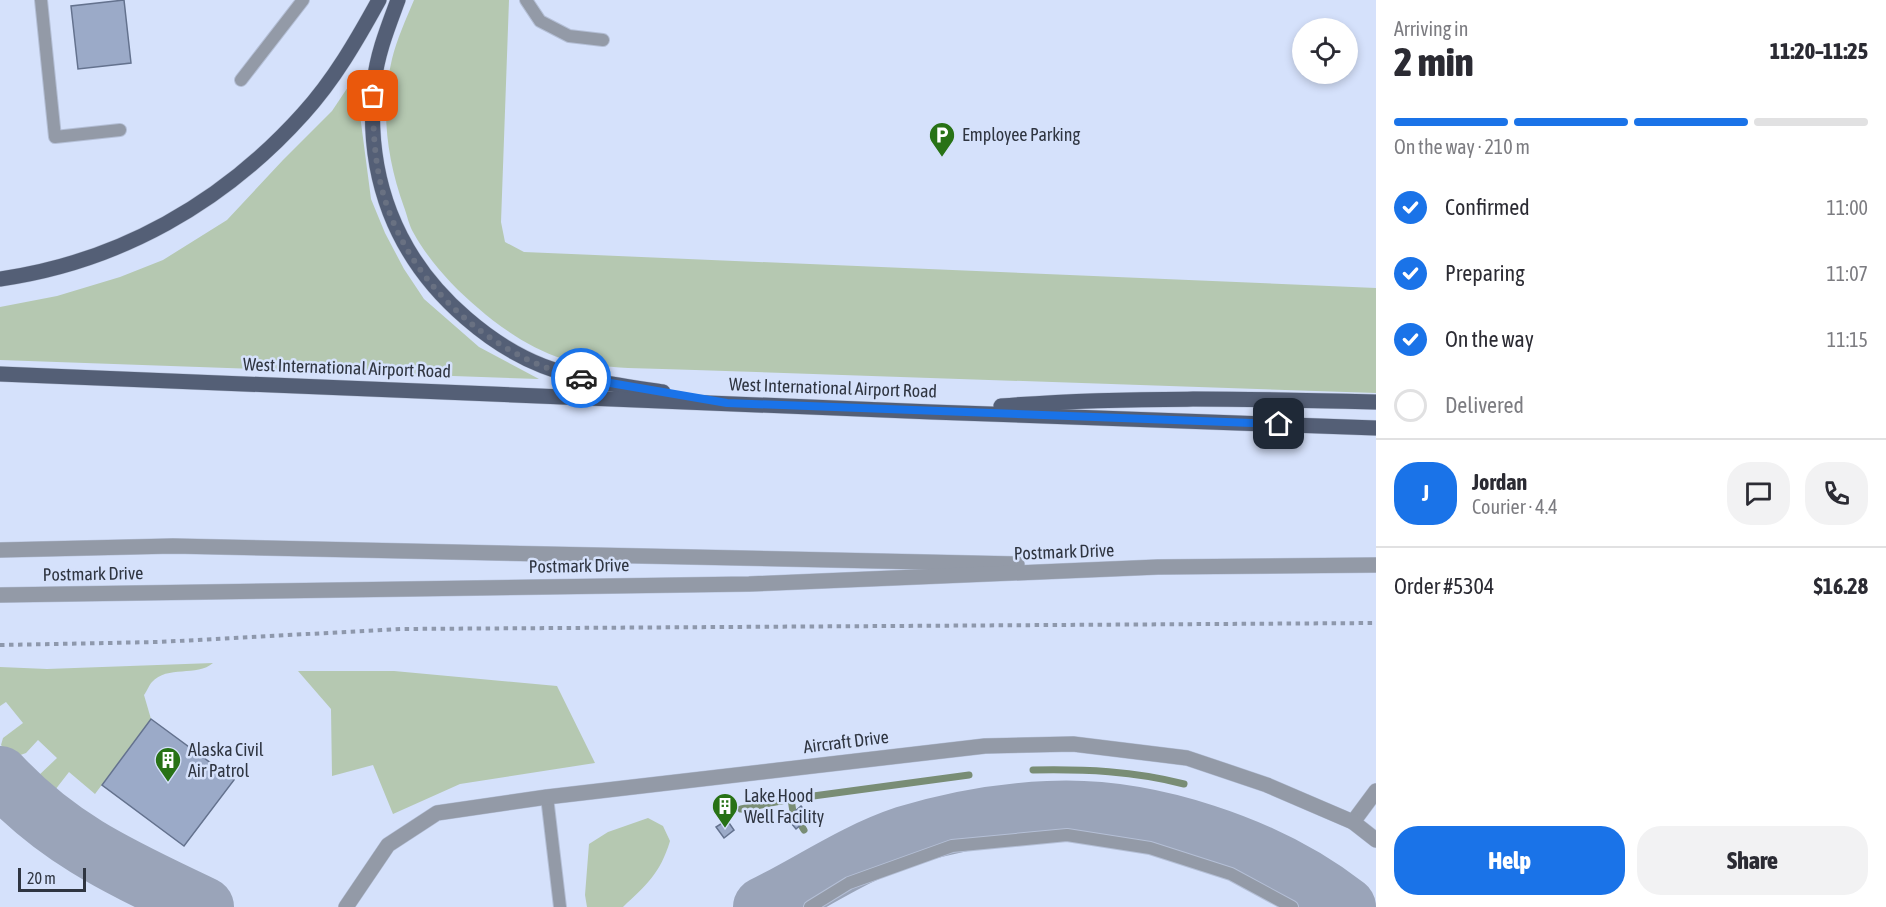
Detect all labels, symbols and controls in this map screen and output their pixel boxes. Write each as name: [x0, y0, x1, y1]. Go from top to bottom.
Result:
text: Arriving in: [1394, 17, 1468, 40]
map controls: [1292, 18, 1358, 84]
button: locate: [1292, 18, 1358, 84]
text: 11:20–11:25: [1770, 38, 1868, 64]
text: 2 min: [1394, 40, 1474, 84]
pin: [347, 70, 398, 121]
icon: bag: [356, 79, 389, 112]
parking icon: Employee Parking: [927, 120, 957, 158]
place label: Employee Parking: [962, 124, 1080, 145]
text: On the way · 210 m: [1394, 135, 1530, 158]
icon: check: [1394, 191, 1427, 224]
text: Confirmed: [1445, 194, 1530, 220]
text: 11:00: [1826, 196, 1868, 219]
icon: check: [1394, 257, 1427, 290]
text: Preparing: [1445, 260, 1525, 286]
text: 11:07: [1826, 262, 1868, 285]
icon: check: [1394, 323, 1427, 356]
text: On the way: [1445, 326, 1534, 352]
text: 11:15: [1827, 328, 1868, 351]
courier: [551, 348, 611, 408]
street label: West International Airport Road: [243, 353, 451, 382]
icon: car: [565, 362, 598, 395]
street label: West International Airport Road: [729, 373, 937, 402]
text: Delivered: [1445, 392, 1524, 418]
pin: [1253, 398, 1304, 449]
icon: home: [1262, 407, 1295, 440]
button: chat: [1727, 462, 1790, 525]
button: phone: [1805, 462, 1868, 525]
text: Jordan: [1472, 469, 1527, 495]
text: J: [1422, 480, 1429, 506]
text: Courier · 4.4: [1472, 495, 1558, 518]
street label: Postmark Drive: [1013, 539, 1115, 564]
street label: Postmark Drive: [529, 554, 629, 577]
street label: Postmark Drive: [43, 562, 143, 585]
text: Order #5304: [1394, 573, 1494, 599]
text: $16.28: [1813, 573, 1868, 599]
street label: Aircraft Drive: [802, 726, 890, 757]
place label: Alaska Civil Air Patrol: [188, 739, 264, 781]
building icon: Alaska Civil Air Patrol: [153, 745, 183, 783]
place label: Lake Hood Well Facility: [744, 785, 824, 827]
building icon: Lake Hood Well Facility: [710, 791, 740, 829]
button: Help: [1394, 826, 1625, 895]
button: Share: [1637, 826, 1868, 895]
scale bar: [18, 865, 86, 892]
text: 20 m: [27, 869, 56, 887]

